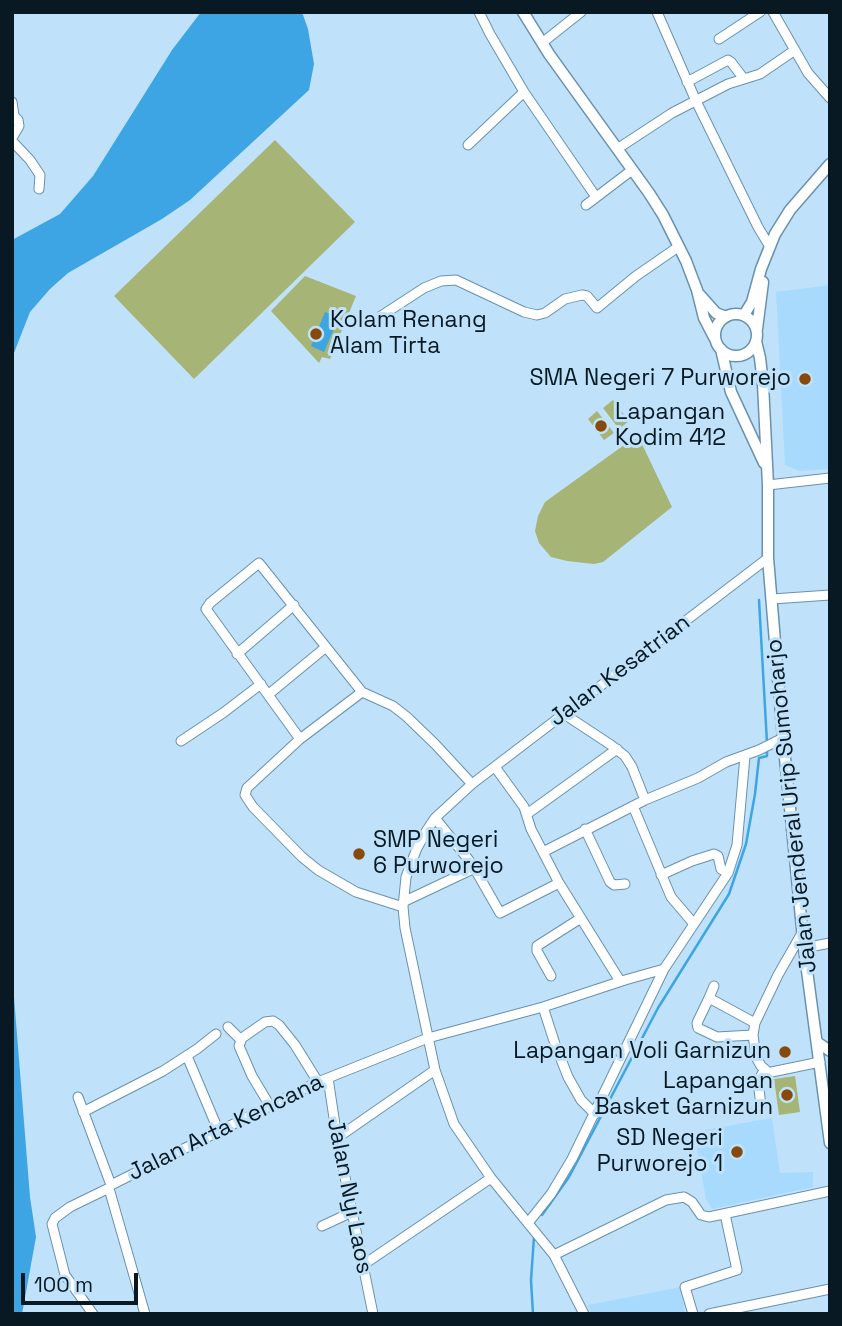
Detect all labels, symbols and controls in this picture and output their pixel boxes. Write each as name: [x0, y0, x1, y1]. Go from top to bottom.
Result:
place label: Kolam Renang Alam Tirta: [330, 307, 487, 361]
marker: Kolam Renang Alam Tirta: [308, 326, 324, 342]
place label: SMA Negeri 7 Purworejo: [529, 365, 791, 393]
marker: SMA Negeri 7 Purworejo: [797, 371, 813, 387]
place label: Lapangan Kodim 412: [615, 399, 726, 453]
marker: Lapangan Kodim 412: [593, 418, 609, 434]
street label: Jalan Kesatrian: [544, 609, 696, 733]
street label: Jalan Jenderal Urip Sumoharjo: [761, 638, 823, 974]
place label: SMP Negeri 6 Purworejo: [373, 827, 504, 881]
marker: SMP Negeri 6 Purworejo: [351, 846, 367, 862]
place label: Lapangan Voli Garnizun: [513, 1038, 771, 1066]
marker: Lapangan Voli Garnizun: [777, 1044, 793, 1060]
place label: Lapangan Basket Garnizun: [594, 1068, 773, 1122]
street label: Jalan Arta Kencana: [124, 1069, 328, 1187]
marker: Lapangan Basket Garnizun: [779, 1087, 795, 1103]
street label: Jalan Nyi Laos: [320, 1116, 378, 1276]
place label: SD Negeri Purworejo 1: [597, 1125, 723, 1179]
marker: SD Negeri Purworejo 1: [729, 1144, 745, 1160]
scale bar: [24, 1260, 142, 1304]
text: 100 m: [34, 1271, 93, 1298]

